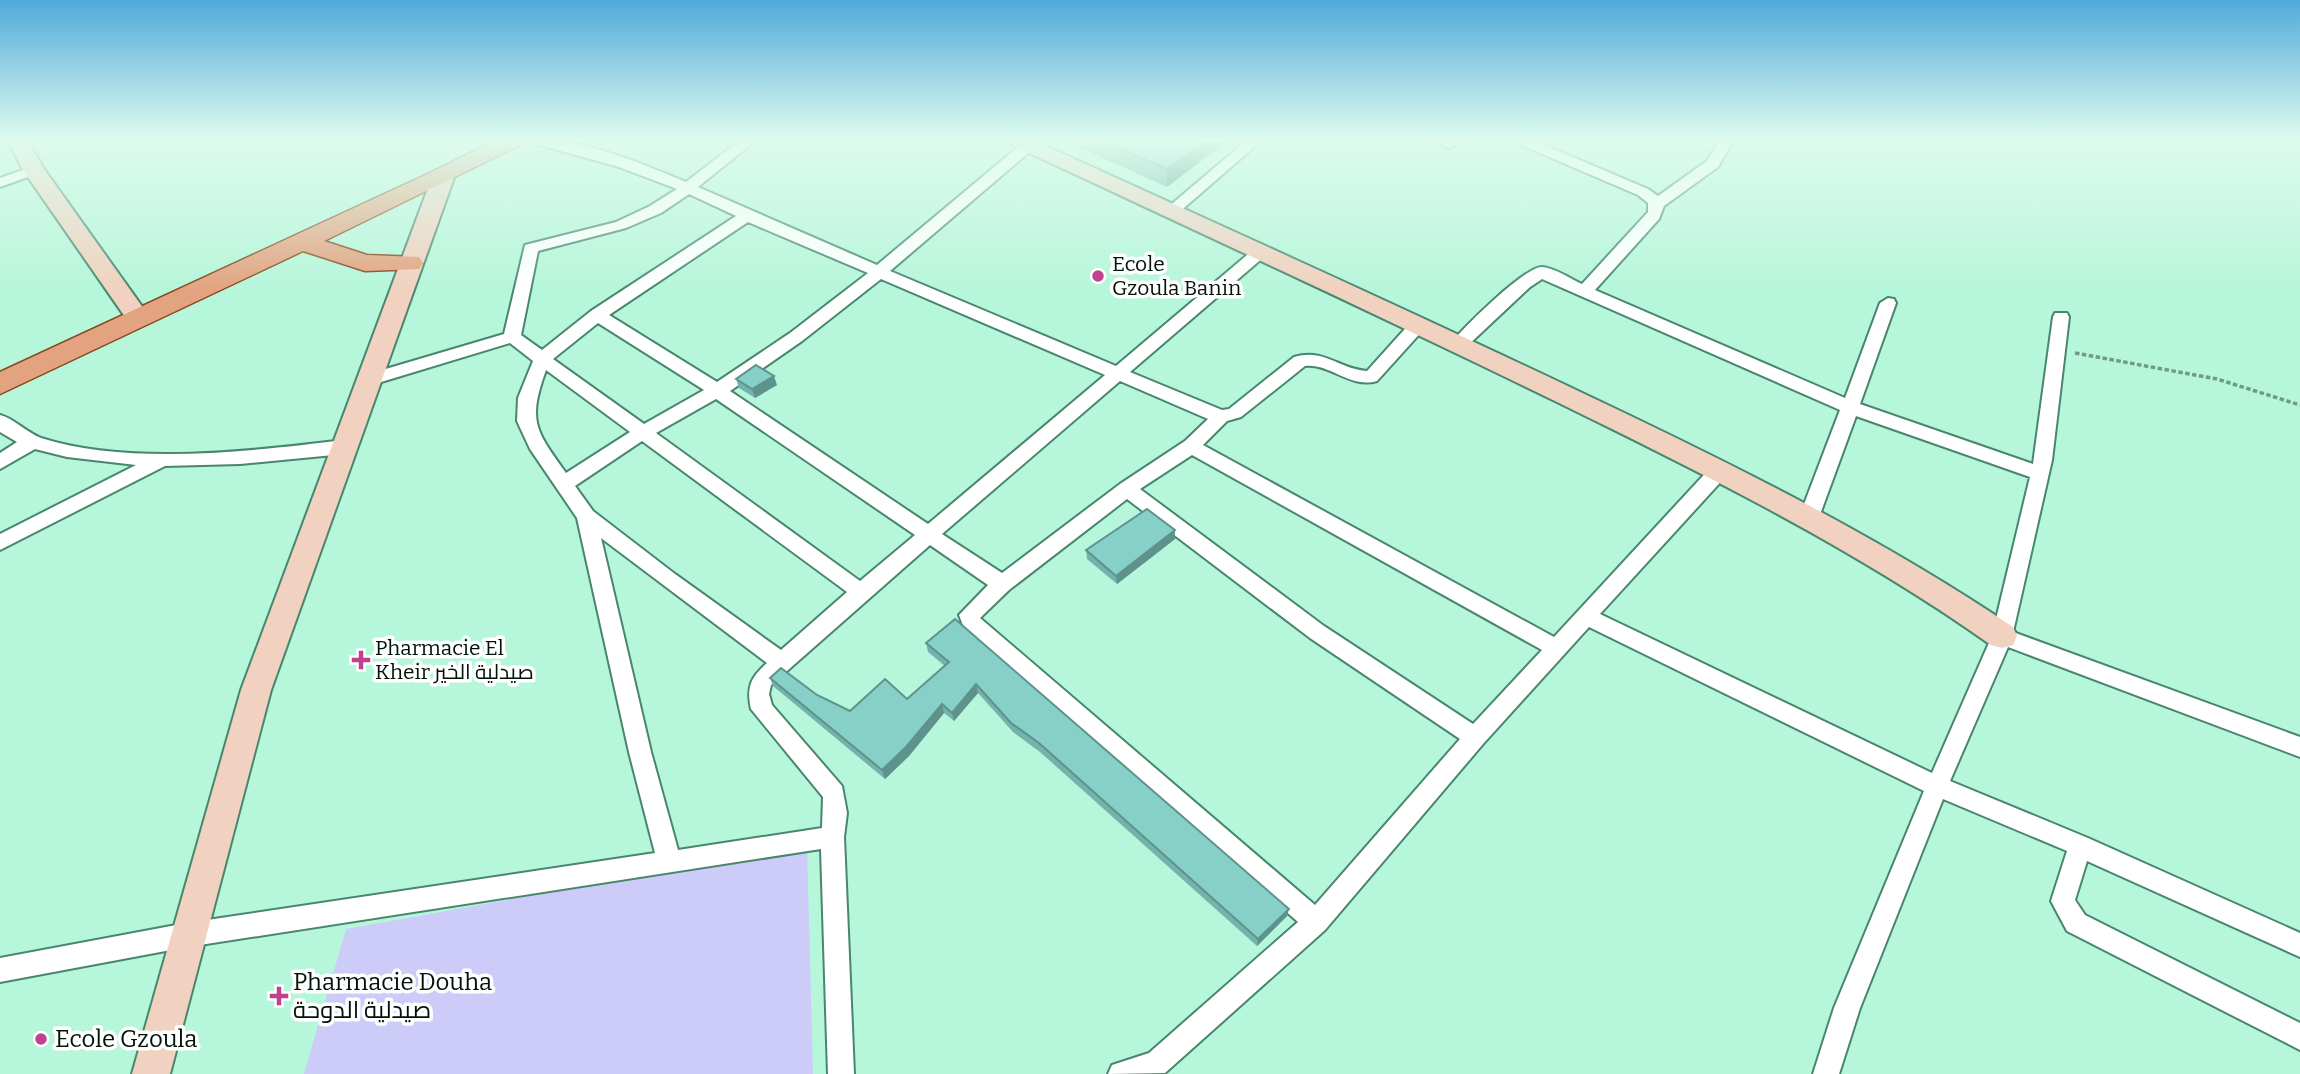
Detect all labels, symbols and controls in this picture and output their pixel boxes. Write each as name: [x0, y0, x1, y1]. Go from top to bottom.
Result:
place label: Ecole Gzoula Banin: [1112, 251, 1241, 301]
marker: Ecole Gzoula Banin: [1090, 268, 1106, 284]
place label: Pharmacie El Kheir صيدلية الخير: [375, 635, 534, 685]
marker: Pharmacie El Kheir صيدلية الخير: [353, 652, 369, 668]
place label: Pharmacie Douha صيدلية الدوحة: [293, 968, 492, 1024]
marker: Pharmacie Douha صيدلية الدوحة: [271, 988, 287, 1004]
place label: Ecole Gzoula: [55, 1025, 197, 1053]
marker: Ecole Gzoula: [33, 1031, 49, 1047]

